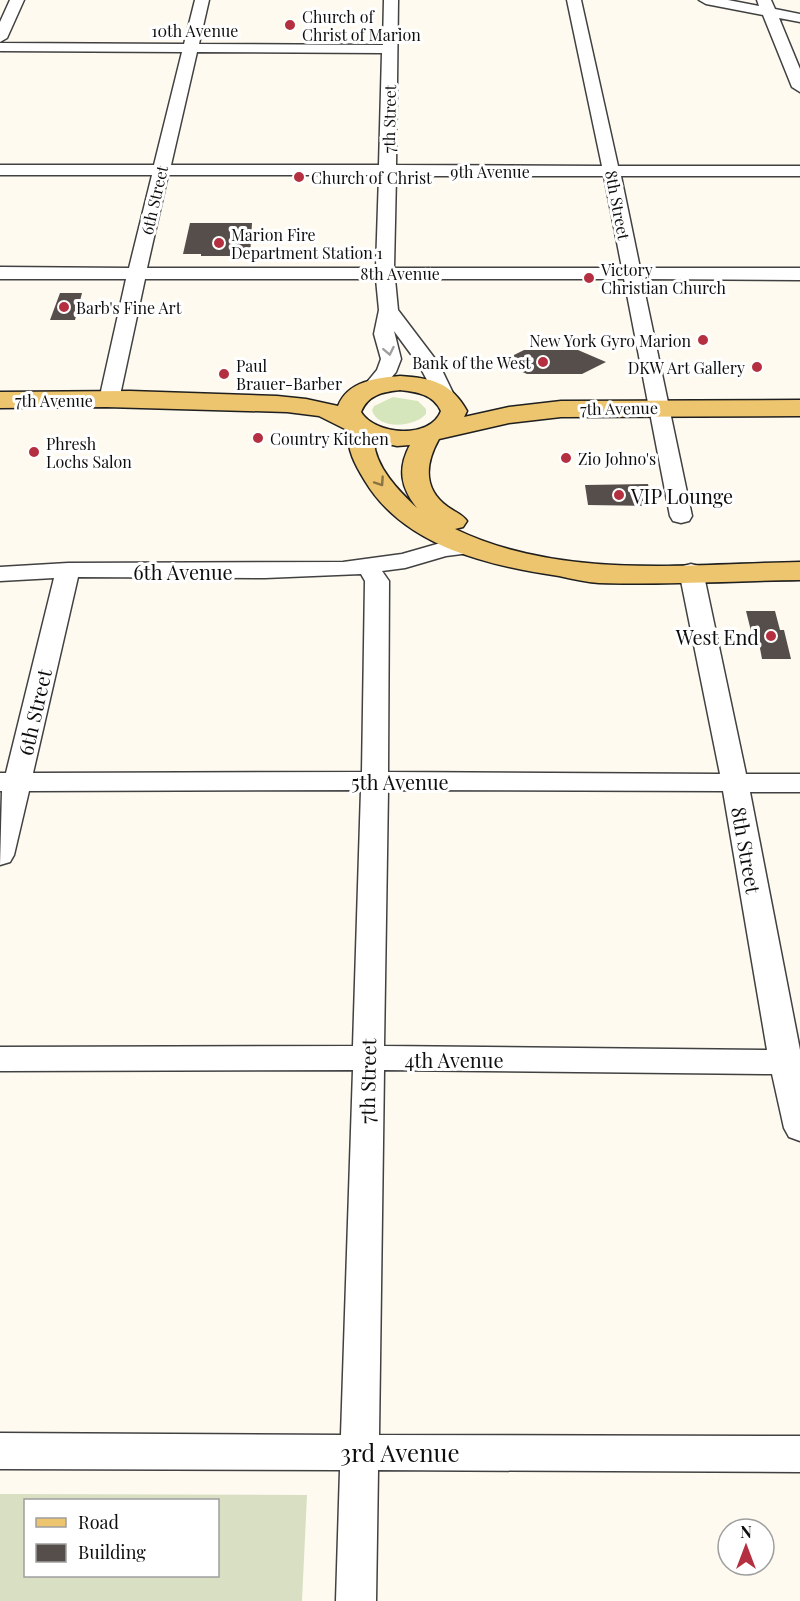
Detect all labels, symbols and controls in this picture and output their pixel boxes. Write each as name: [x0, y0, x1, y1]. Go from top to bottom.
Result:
place label: Church of Christ of Marion: [302, 6, 421, 45]
marker: Church of Christ of Marion: [283, 18, 297, 32]
street label: 10th Avenue: [152, 20, 238, 41]
street label: 7th Street: [378, 84, 400, 153]
street label: 9th Avenue: [450, 161, 530, 182]
street label: 6th Street: [136, 163, 172, 237]
place label: Church of Christ: [311, 167, 432, 188]
street label: 8th Street: [601, 168, 635, 242]
marker: Church of Christ: [292, 170, 306, 184]
place label: Marion Fire Department Station 1: [231, 224, 383, 263]
marker: Marion Fire Department Station 1: [212, 236, 226, 250]
place label: Victory Christian Church: [600, 259, 727, 298]
street label: 8th Avenue: [360, 263, 440, 284]
marker: Victory Christian Church: [582, 271, 596, 285]
place label: Barb's Fine Art: [76, 297, 182, 318]
marker: Barb's Fine Art: [57, 300, 71, 314]
place label: New York Gyro Marion: [529, 330, 691, 351]
marker: New York Gyro Marion: [696, 333, 710, 347]
one-way arrow: [382, 346, 395, 356]
place label: Bank of the West: [412, 352, 531, 373]
place label: Paul Brauer-Barber: [236, 355, 342, 394]
marker: Bank of the West: [536, 355, 550, 369]
place label: DKW Art Gallery: [628, 357, 745, 378]
marker: DKW Art Gallery: [750, 360, 764, 374]
marker: Paul Brauer-Barber: [217, 367, 231, 381]
street label: 7th Avenue: [15, 390, 93, 411]
street label: 7th Avenue: [580, 397, 658, 419]
place label: Country Kitchen: [270, 428, 389, 449]
marker: Country Kitchen: [251, 431, 265, 445]
place label: Phresh Lochs Salon: [46, 433, 132, 472]
marker: Phresh Lochs Salon: [27, 445, 41, 459]
place label: Zio Johno's: [578, 448, 656, 469]
marker: Zio Johno's: [559, 451, 573, 465]
one-way arrow: [372, 475, 383, 486]
place label: VIP Lounge: [630, 482, 733, 509]
marker: VIP Lounge: [612, 488, 626, 502]
street label: 6th Avenue: [133, 558, 233, 585]
place label: West End: [675, 623, 759, 650]
marker: West End: [764, 629, 778, 643]
street label: 6th Street: [11, 665, 57, 758]
street label: 5th Avenue: [351, 768, 449, 795]
street label: 8th Street: [726, 804, 768, 897]
street label: 7th Street: [353, 1037, 381, 1124]
street label: 4th Avenue: [404, 1046, 504, 1073]
street label: 3rd Avenue: [340, 1436, 460, 1468]
legend: [24, 1499, 219, 1577]
text: Road: [78, 1510, 119, 1534]
north arrow: [716, 1517, 776, 1577]
text: N: [740, 1521, 752, 1542]
text: Building: [78, 1540, 146, 1564]

